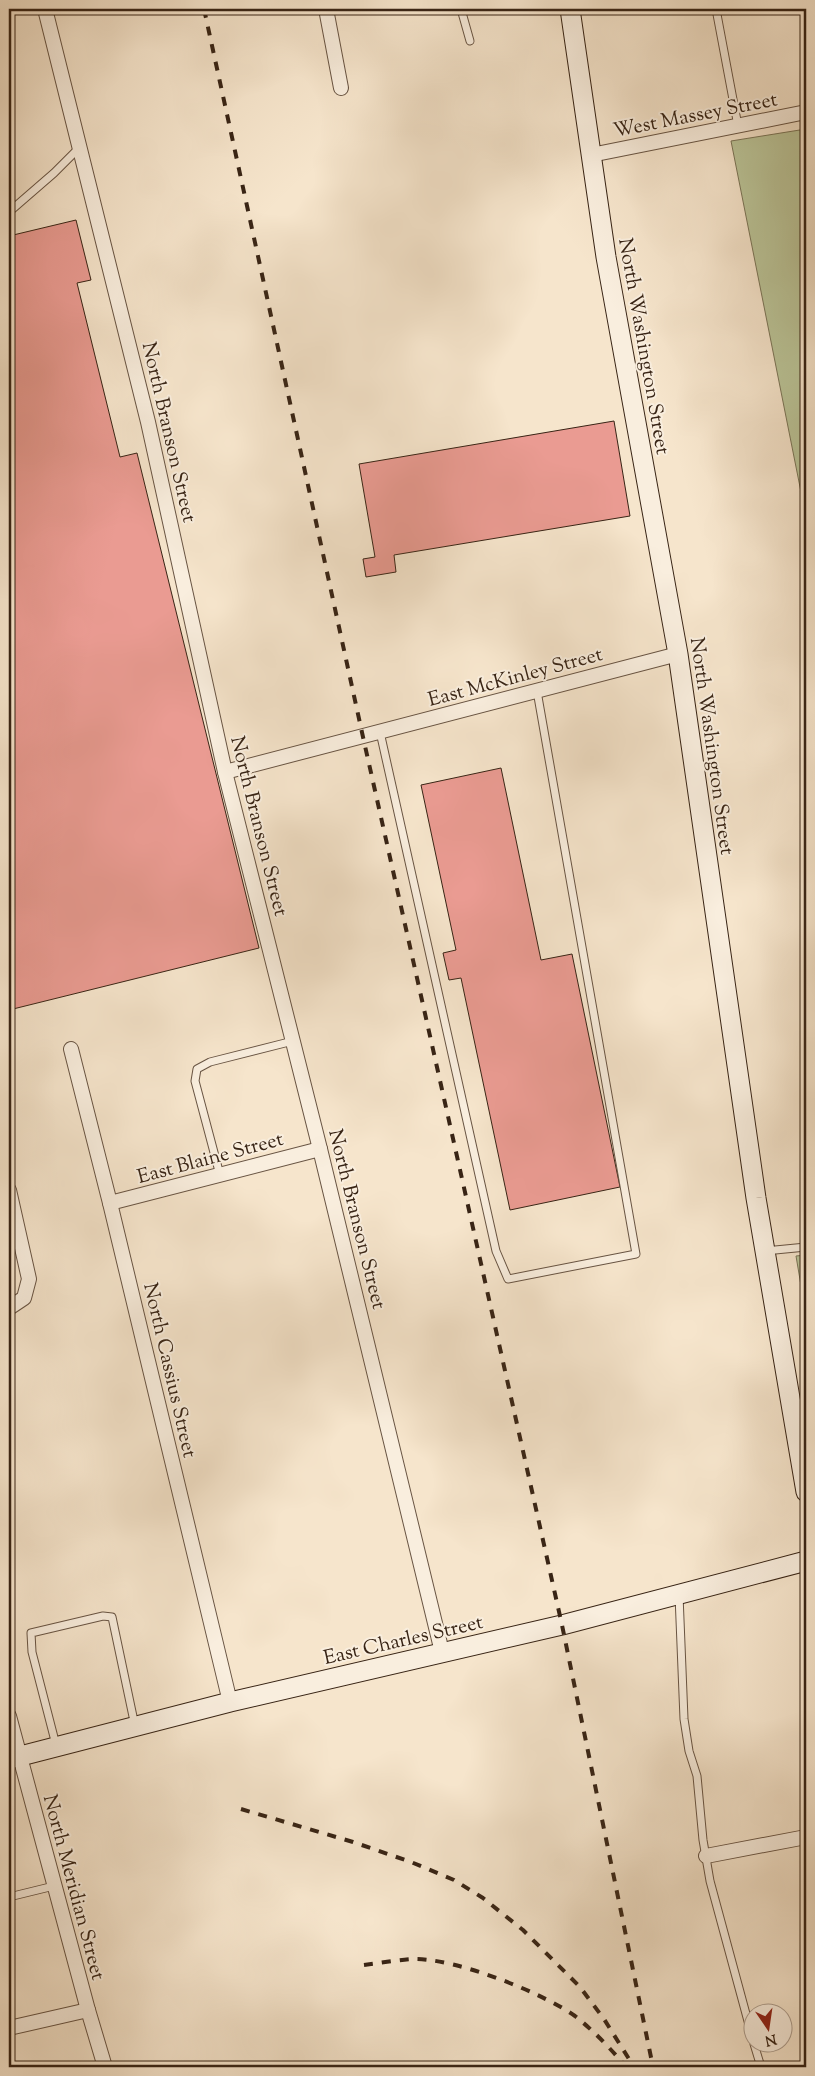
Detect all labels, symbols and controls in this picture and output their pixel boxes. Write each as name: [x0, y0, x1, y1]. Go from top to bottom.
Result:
street label: West Massey Street: [611, 86, 780, 147]
street label: North Washington Street: [609, 236, 676, 457]
street label: North Branson Street: [133, 339, 202, 526]
street label: North Washington Street: [681, 636, 740, 857]
street label: East McKinley Street: [425, 641, 606, 716]
street label: North Branson Street: [221, 734, 294, 920]
street label: East Blaine Street: [134, 1126, 287, 1193]
street label: North Branson Street: [319, 1127, 392, 1313]
street label: North Cassius Street: [134, 1280, 203, 1461]
street label: East Charles Street: [321, 1609, 486, 1674]
street label: North Meridian Street: [34, 1791, 111, 1984]
north arrow: [742, 2004, 792, 2054]
text: N: [763, 2028, 778, 2050]

